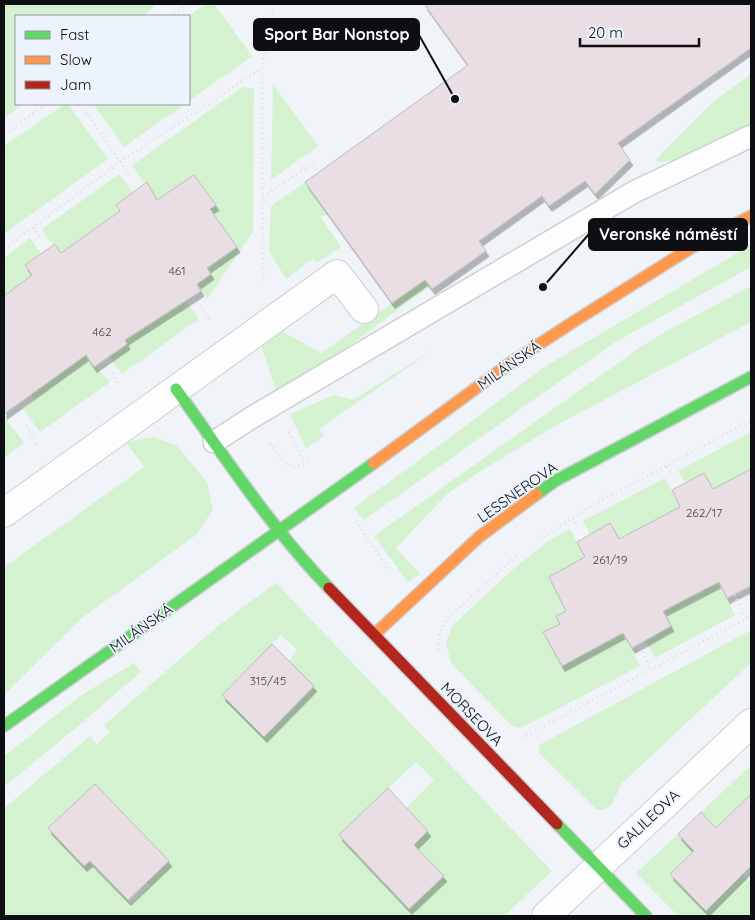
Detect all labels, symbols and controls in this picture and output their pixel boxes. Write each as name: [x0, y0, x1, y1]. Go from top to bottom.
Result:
legend: [15, 15, 190, 105]
scale bar: [580, 15, 699, 47]
callout: Sport Bar Nonstop: [254, 19, 419, 50]
text: 20 m: [588, 23, 623, 42]
text: Sport Bar Nonstop: [265, 24, 410, 44]
text: Fast: [60, 25, 89, 44]
text: Slow: [60, 50, 92, 69]
text: Jam: [60, 75, 91, 94]
callout: Veronské náměstí: [589, 219, 747, 250]
text: Veronské náměstí: [599, 224, 738, 244]
house number: 461: [168, 263, 186, 278]
house number: 462: [92, 324, 112, 339]
street label: MILÁNSKÁ: [474, 336, 545, 394]
street label: LESSNEROVA: [473, 457, 561, 527]
house number: 262/17: [686, 505, 722, 520]
house number: 261/19: [593, 552, 628, 567]
street label: MILÁNSKÁ: [106, 599, 177, 657]
house number: 315/45: [250, 673, 286, 688]
street label: MORSEOVA: [437, 678, 507, 750]
street label: GALILEOVA: [613, 785, 684, 853]

